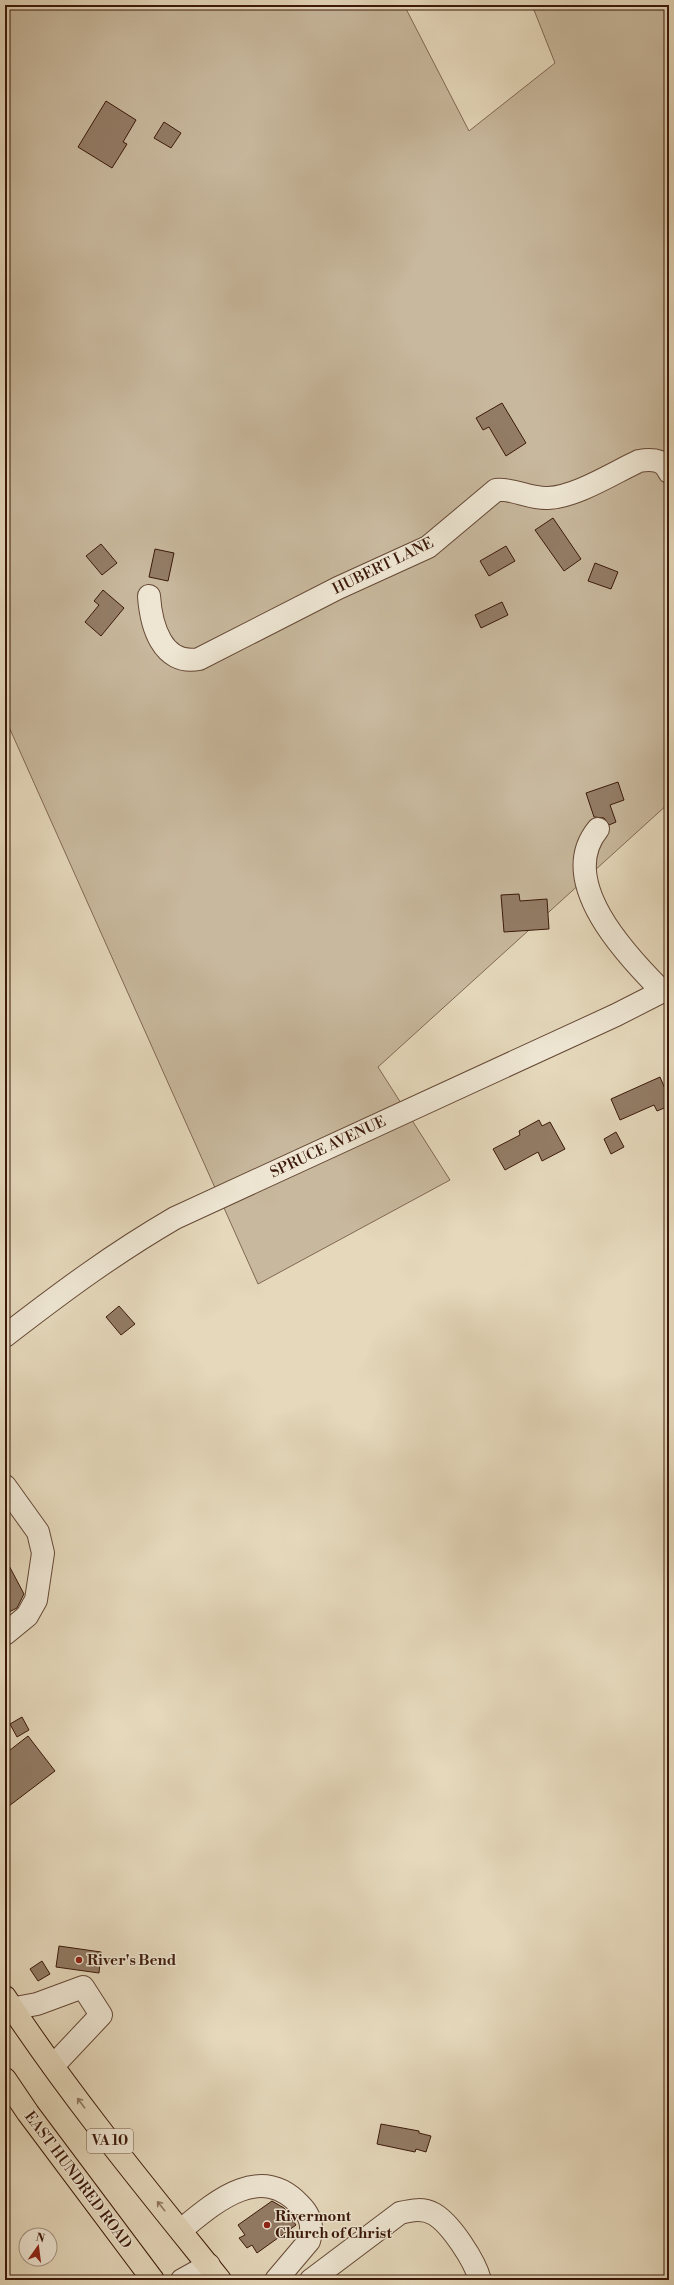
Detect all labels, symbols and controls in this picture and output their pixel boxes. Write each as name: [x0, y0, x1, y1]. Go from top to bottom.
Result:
street label: HUBERT LANE: [329, 533, 437, 599]
street label: SPRUCE AVENUE: [267, 1112, 389, 1182]
place label: River's Bend: [87, 1951, 177, 1970]
marker: River's Bend: [74, 1955, 84, 1965]
one-way arrow: [77, 2098, 86, 2109]
street label: EAST HUNDRED ROAD: [20, 2108, 136, 2252]
road number: VA 10: [87, 2129, 133, 2153]
one-way arrow: [156, 2201, 165, 2211]
place label: Rivermont Church of Christ: [275, 2207, 392, 2243]
marker: Rivermont Church of Christ: [262, 2220, 272, 2230]
north arrow: [18, 2227, 58, 2267]

